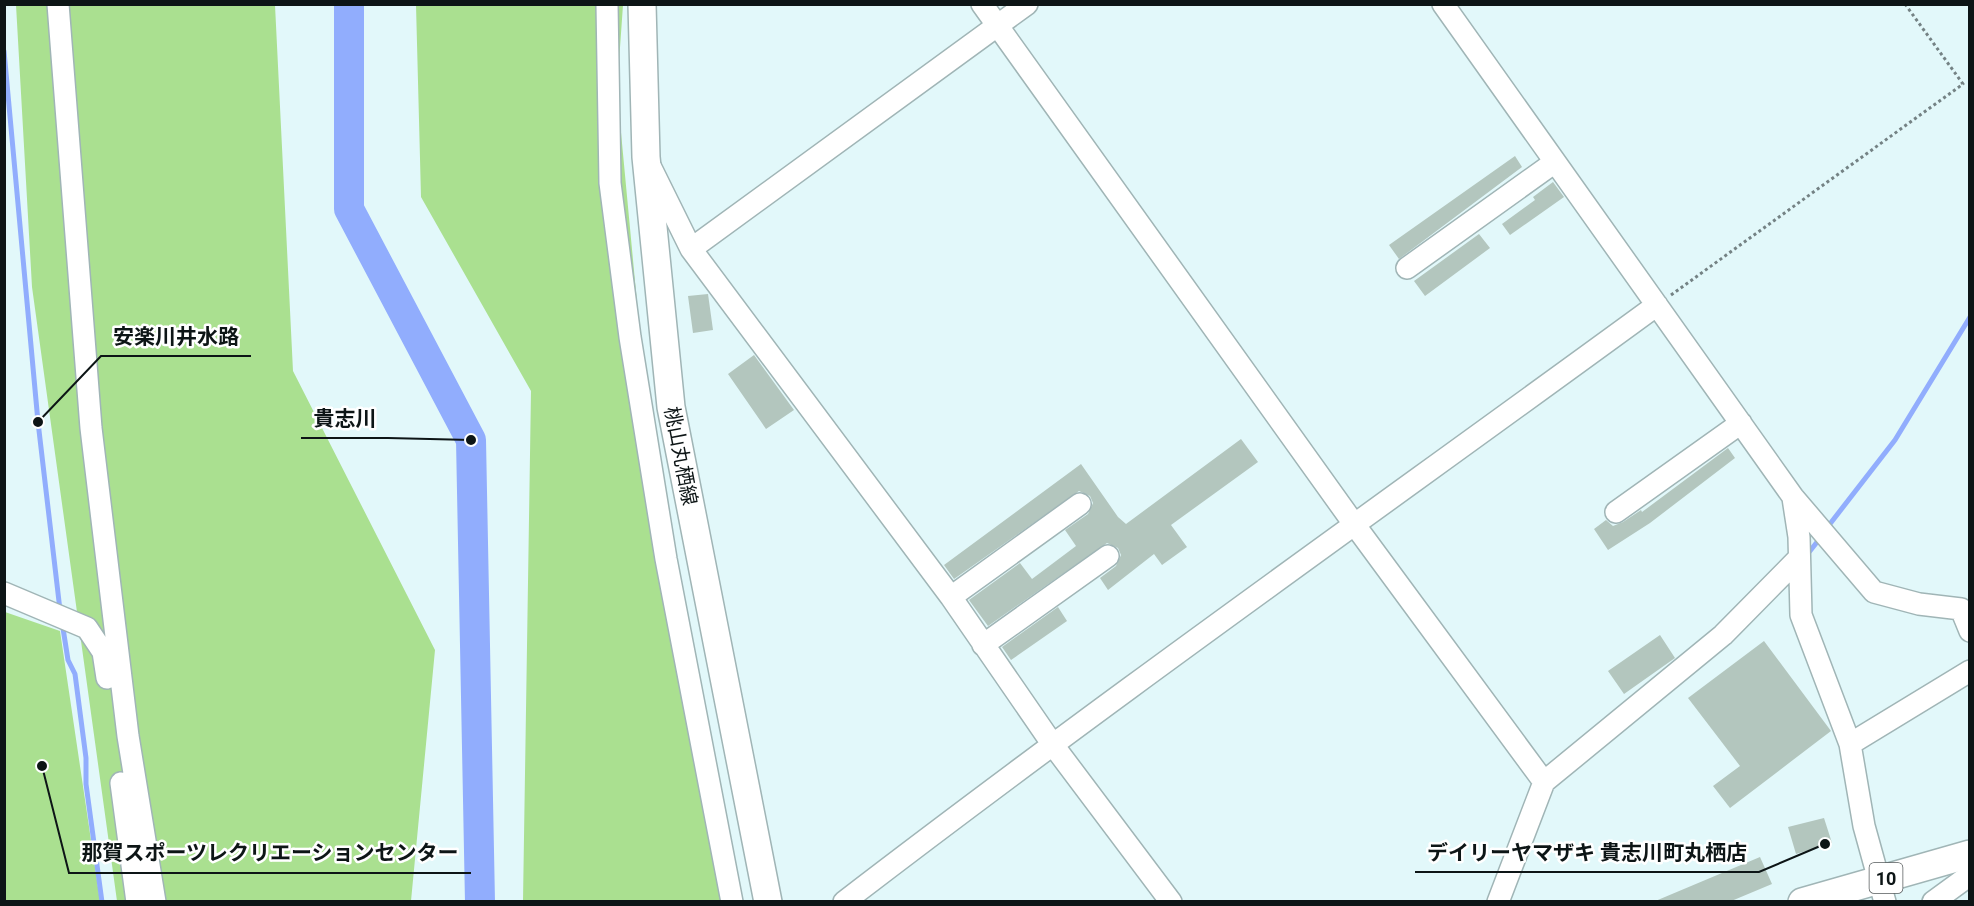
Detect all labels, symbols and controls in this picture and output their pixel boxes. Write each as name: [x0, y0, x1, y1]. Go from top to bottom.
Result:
callout: 安楽川井水路: [101, 317, 251, 356]
text: 安楽川井水路: [113, 325, 239, 349]
callout: 貴志川: [301, 399, 388, 438]
street label: 桃山丸栖線: [660, 405, 702, 507]
text: 貴志川: [314, 407, 377, 431]
callout: デイリーヤマザキ 貴志川町丸栖店: [1415, 833, 1759, 872]
callout: 那賀スポーツレクリエーションセンター: [69, 834, 471, 873]
text: 那賀スポーツレクリエーションセンター: [81, 841, 459, 865]
text: デイリーヤマザキ 貴志川町丸栖店: [1427, 841, 1747, 865]
road number: 10: [1870, 863, 1902, 893]

